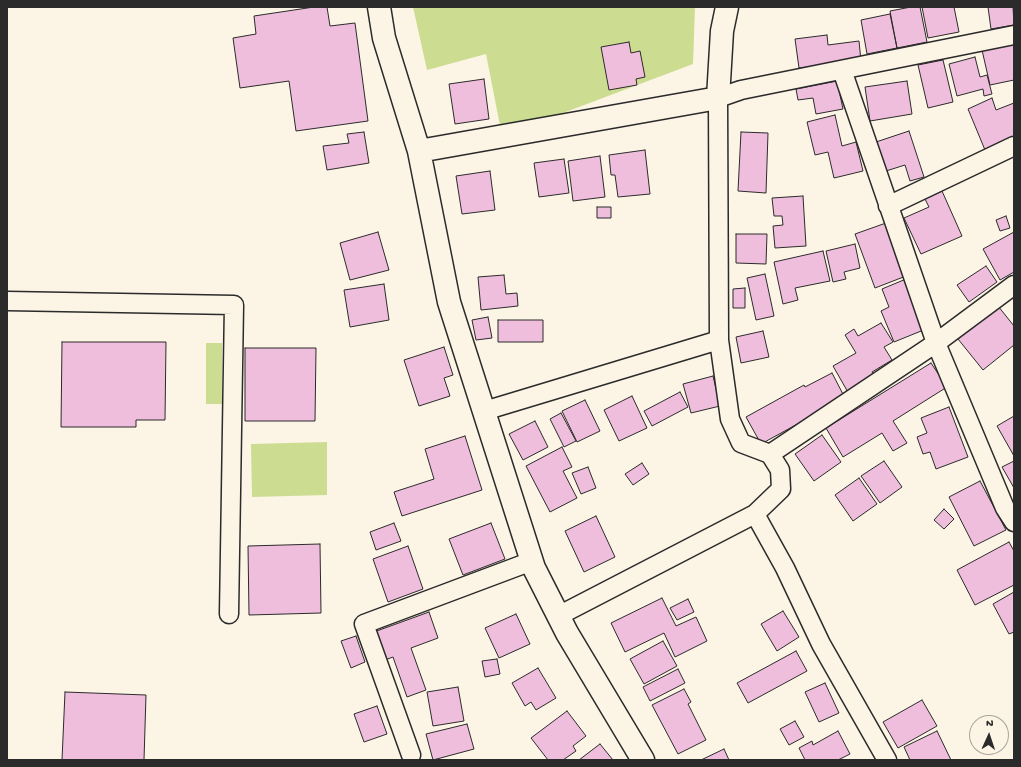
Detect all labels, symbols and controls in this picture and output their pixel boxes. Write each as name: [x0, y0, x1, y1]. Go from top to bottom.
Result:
north arrow: [969, 715, 1009, 755]
text: N: [986, 718, 993, 730]

